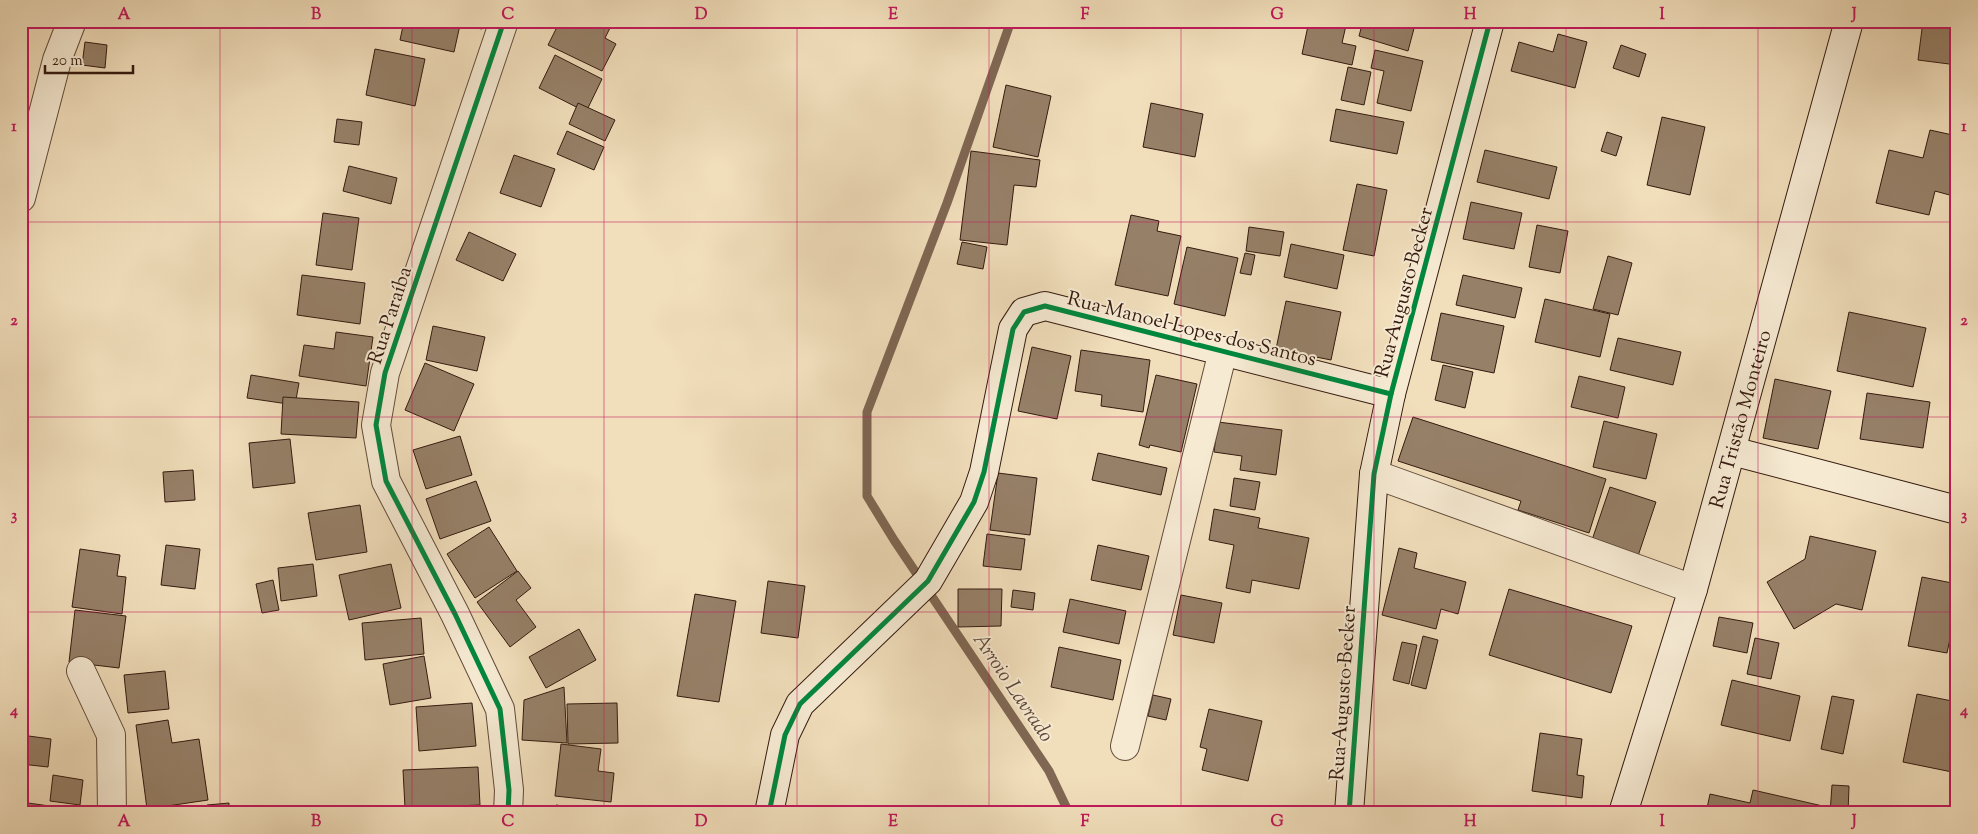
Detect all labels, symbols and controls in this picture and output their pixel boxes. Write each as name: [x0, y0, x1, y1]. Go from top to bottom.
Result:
text: A: [118, 4, 131, 27]
text: B: [311, 4, 321, 27]
text: C: [502, 4, 515, 27]
text: D: [695, 4, 708, 27]
text: E: [888, 4, 898, 27]
text: F: [1081, 4, 1090, 27]
text: G: [1270, 4, 1284, 27]
text: H: [1464, 4, 1477, 27]
text: I: [1659, 4, 1665, 27]
text: J: [1850, 4, 1857, 27]
scale bar: [45, 42, 132, 74]
text: 20 m: [52, 51, 83, 72]
text: 1: [11, 116, 17, 139]
text: 1: [1961, 116, 1967, 139]
street label: Rua Augusto Becker: [1369, 204, 1442, 381]
street label: Rua Paraíba: [362, 263, 421, 368]
street label: Rua Manoel Lopes dos Santos: [1064, 285, 1319, 375]
text: 2: [10, 310, 18, 333]
text: 2: [1960, 310, 1968, 333]
street label: Rua Tristão Monteiro: [1704, 327, 1780, 512]
text: 3: [11, 505, 18, 528]
text: 3: [1961, 505, 1968, 528]
street label: Rua Augusto Becker: [1324, 604, 1365, 782]
water label: Arroio Lavrado: [965, 627, 1060, 749]
text: 4: [9, 700, 18, 723]
text: 4: [1959, 700, 1968, 723]
text: A: [118, 811, 131, 834]
text: B: [311, 811, 321, 834]
text: C: [502, 811, 515, 834]
text: D: [695, 811, 708, 834]
text: E: [888, 811, 898, 834]
text: F: [1081, 811, 1090, 834]
text: G: [1270, 811, 1284, 834]
text: H: [1464, 811, 1477, 834]
text: I: [1659, 811, 1665, 834]
text: J: [1850, 811, 1857, 834]

